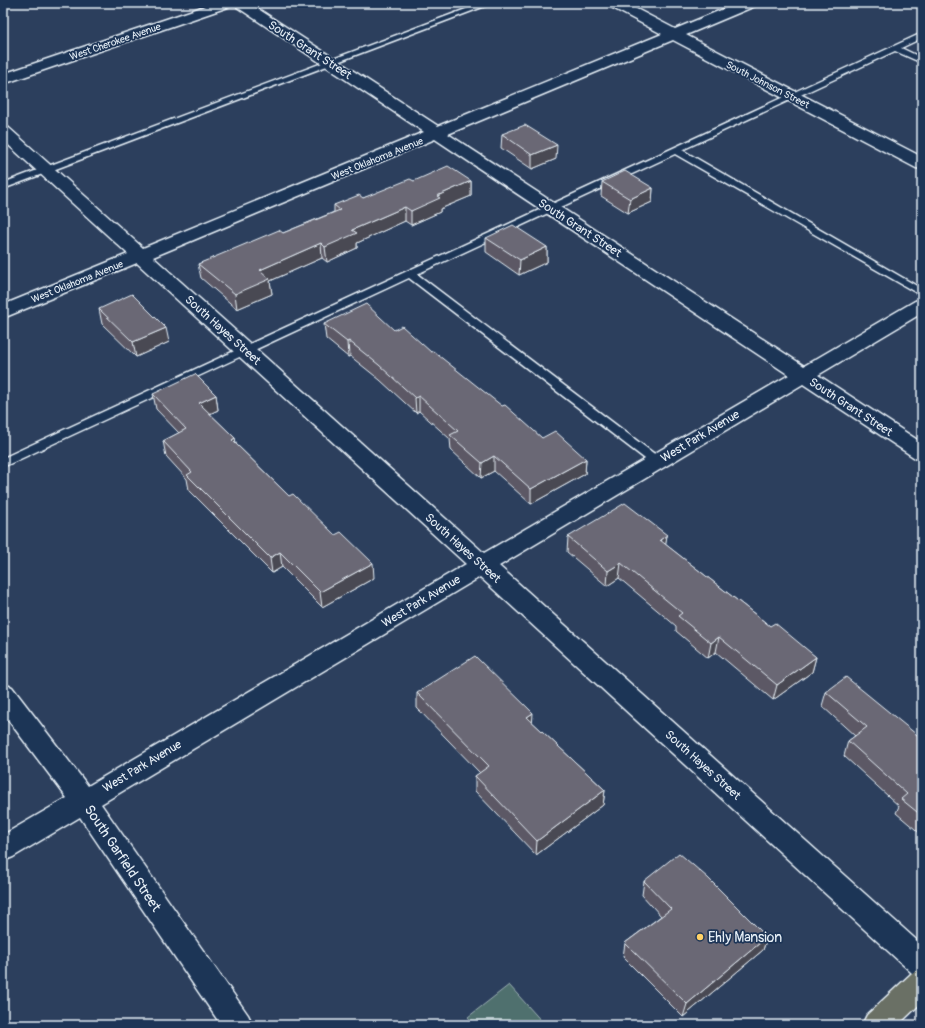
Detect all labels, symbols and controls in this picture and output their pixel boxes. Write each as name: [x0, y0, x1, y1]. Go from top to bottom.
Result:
street label: South Grant Street: [265, 18, 354, 83]
street label: West Cherokee Avenue: [68, 21, 163, 63]
street label: South Johnson Street: [724, 59, 812, 112]
street label: West Oklahoma Avenue: [330, 135, 425, 183]
street label: South Grant Street: [535, 196, 624, 261]
street label: West Oklahoma Avenue: [30, 258, 125, 306]
street label: South Hayes Street: [182, 292, 264, 369]
street label: South Grant Street: [806, 375, 895, 440]
street label: West Park Avenue: [658, 407, 743, 466]
street label: South Hayes Street: [422, 510, 504, 587]
street label: West Park Avenue: [379, 572, 464, 631]
street label: South Hayes Street: [662, 727, 744, 804]
street label: West Park Avenue: [100, 737, 185, 796]
street label: South Garfield Street: [81, 802, 165, 915]
place label: Ehly Mansion: [708, 929, 782, 946]
marker: Ehly Mansion: [695, 932, 705, 942]

